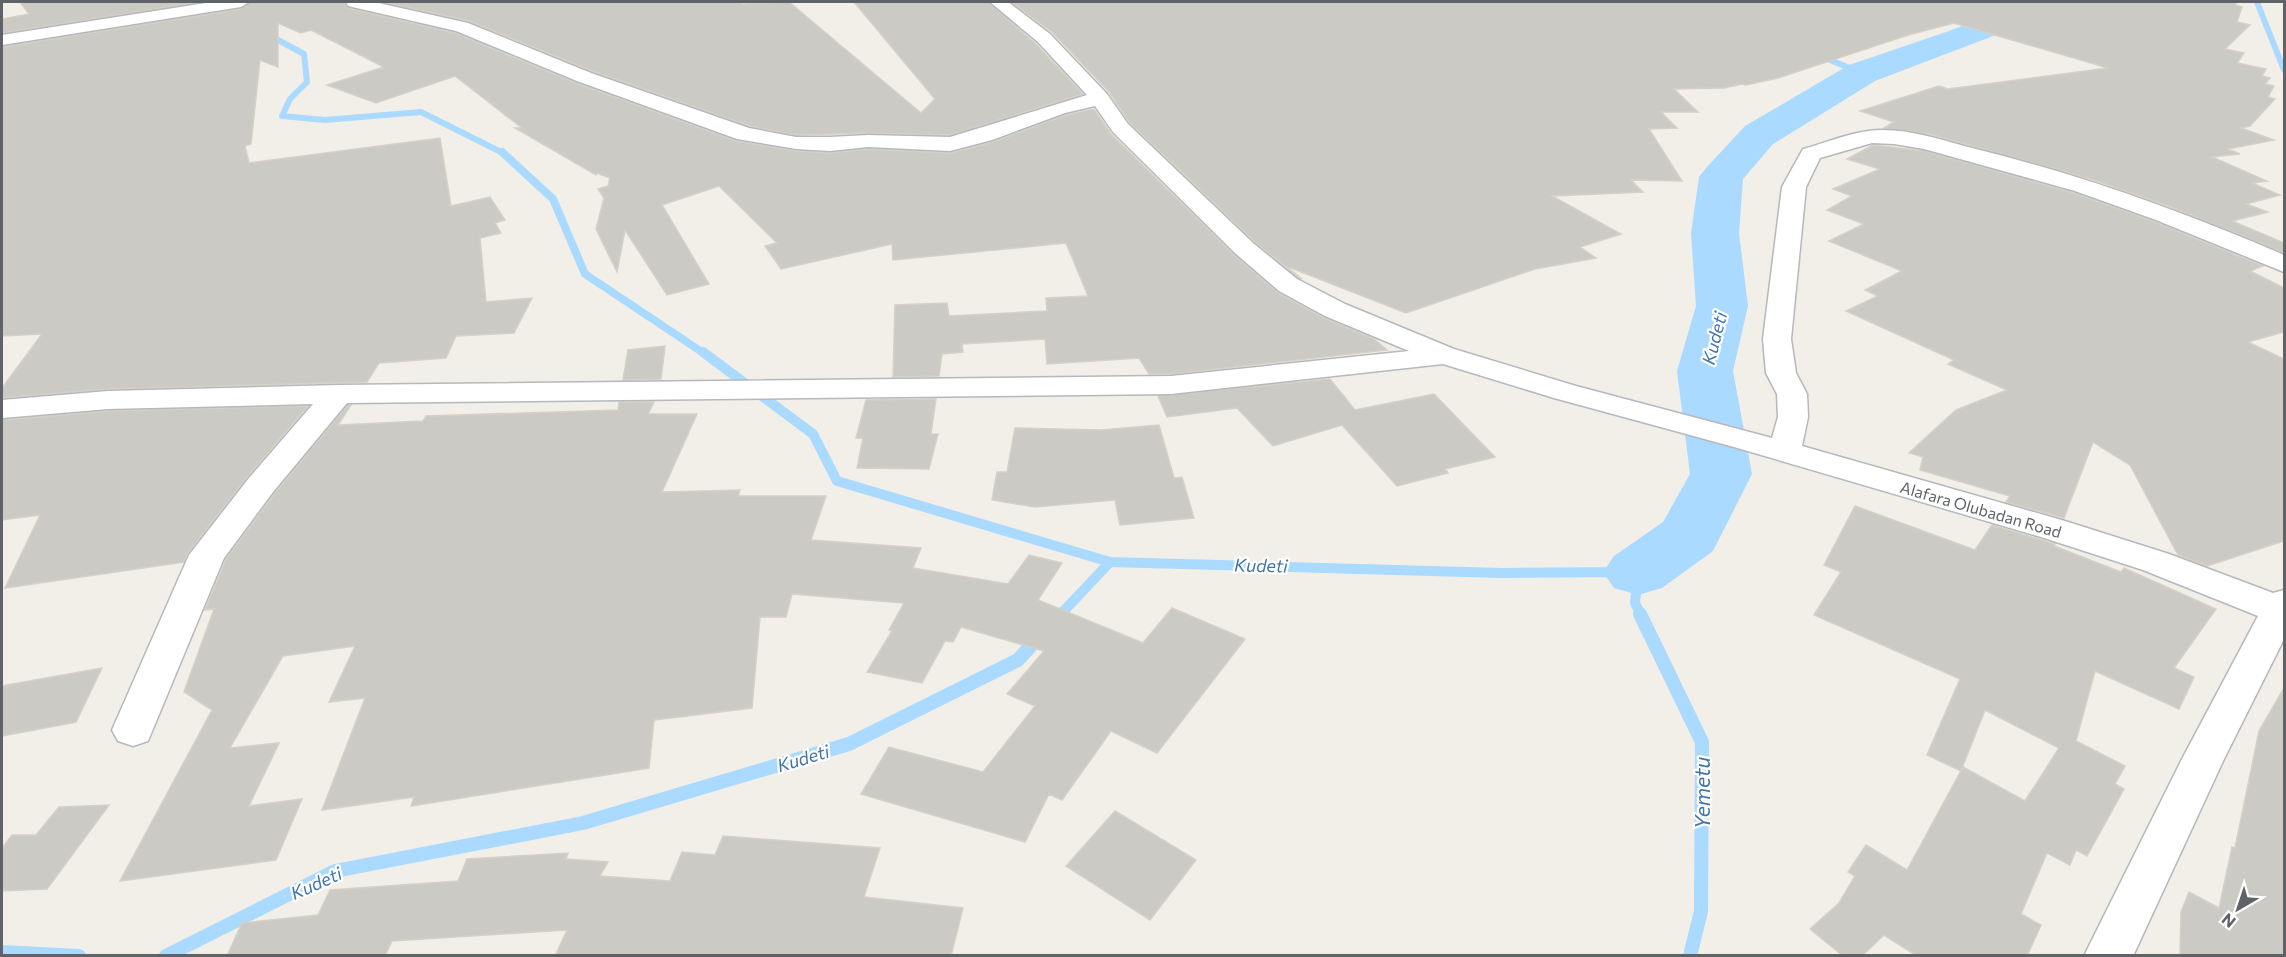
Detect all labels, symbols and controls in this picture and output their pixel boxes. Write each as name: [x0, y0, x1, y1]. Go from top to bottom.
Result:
water label: Kudeti: [1697, 308, 1731, 367]
street label: Alafara Olubadan Road: [1898, 477, 2064, 541]
water label: Kudeti: [1234, 554, 1289, 576]
water label: Kudeti: [774, 739, 833, 776]
water label: Yemetu: [1689, 756, 1714, 829]
water label: Kudeti: [287, 861, 346, 904]
north arrow: [2208, 879, 2268, 939]
text: N: [2218, 910, 2239, 932]

